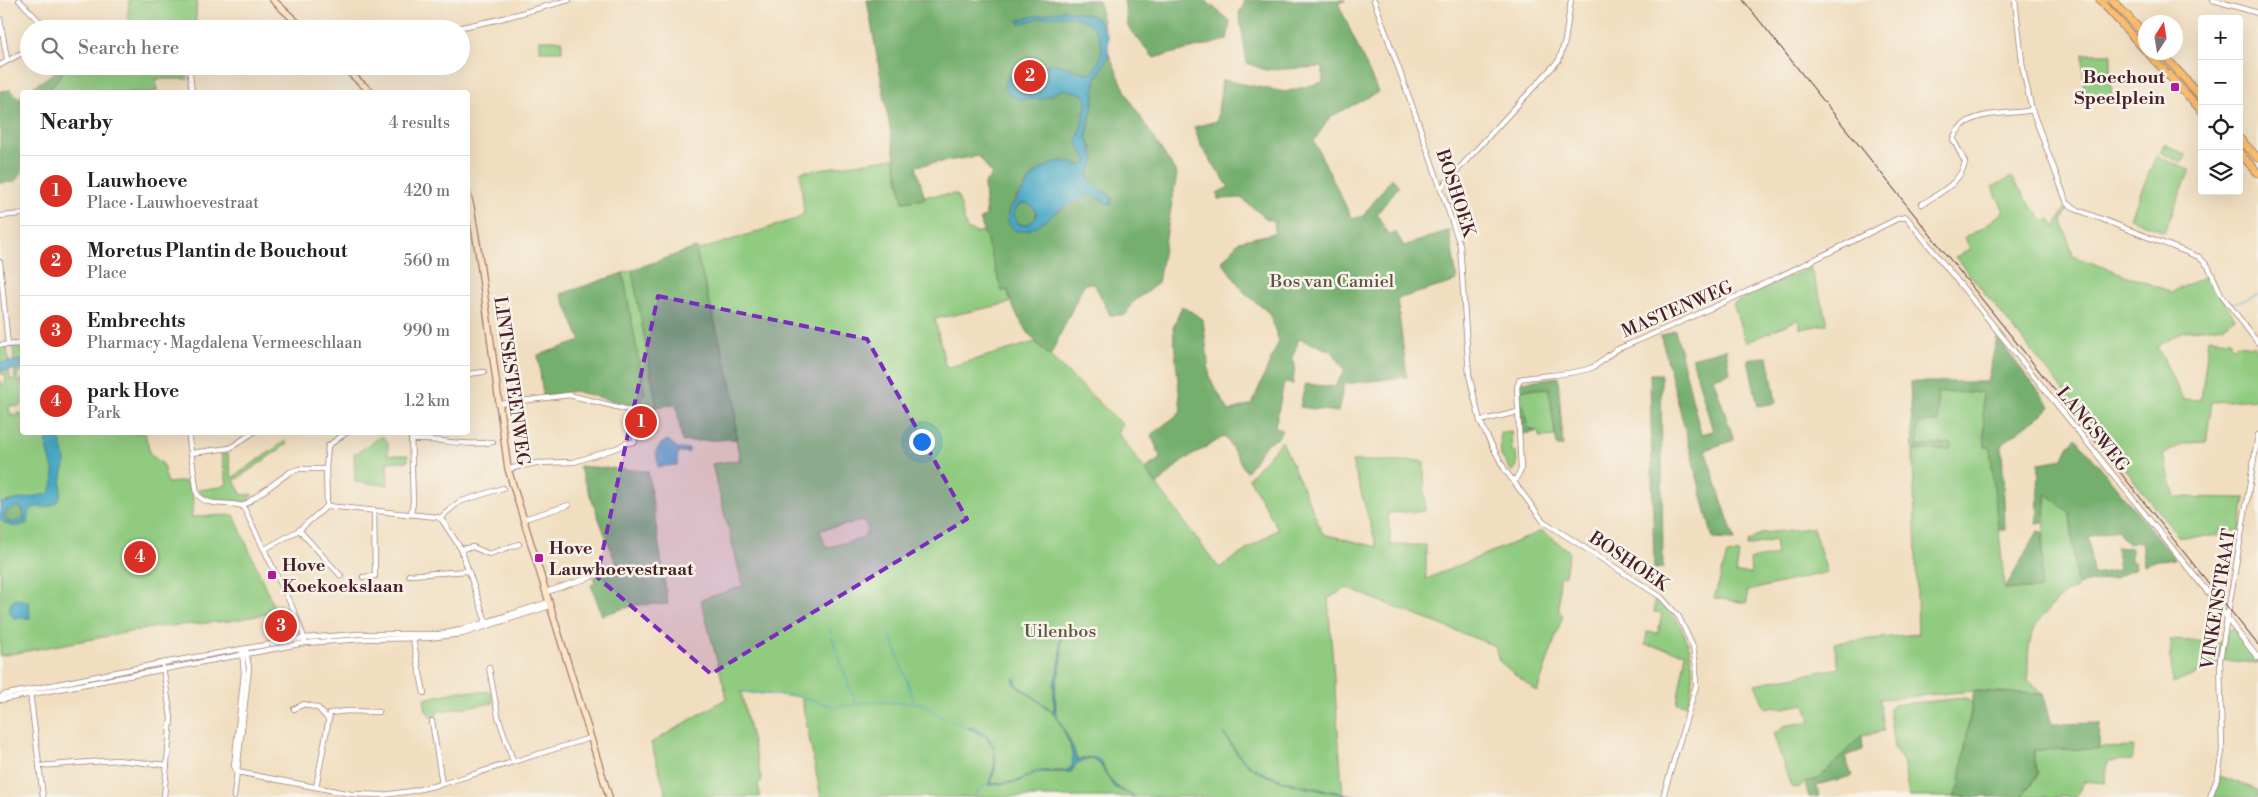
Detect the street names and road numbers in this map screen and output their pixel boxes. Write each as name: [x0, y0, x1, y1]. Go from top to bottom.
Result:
street label: BOSHOEK: [1430, 145, 1481, 242]
street label: MASTENWEG: [1618, 275, 1737, 343]
street label: LINTSESTEENWEG: [488, 295, 535, 468]
street label: LANGSWEG: [2051, 382, 2134, 477]
street label: BOSHOEK: [1584, 526, 1674, 597]
street label: VINKENSTRAAT: [2196, 527, 2241, 672]

